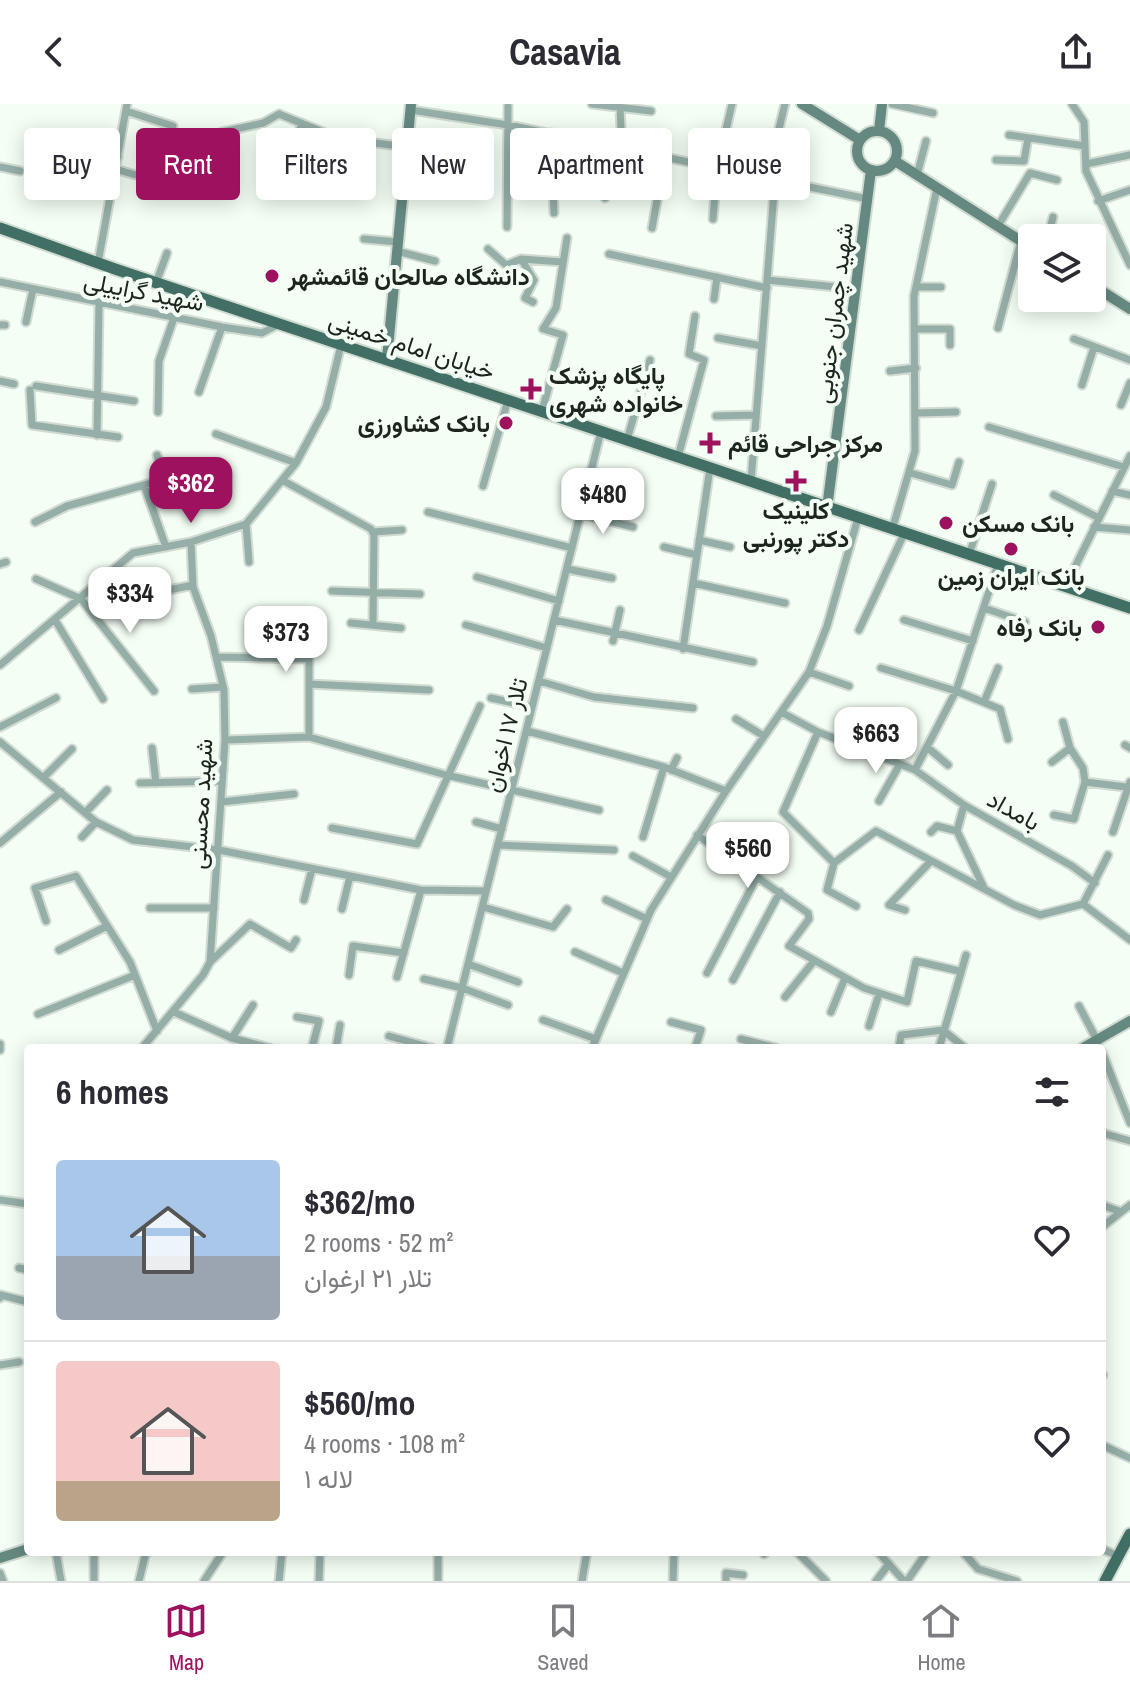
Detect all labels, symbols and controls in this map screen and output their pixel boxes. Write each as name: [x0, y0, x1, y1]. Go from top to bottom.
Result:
text: Casavia: [509, 28, 621, 76]
icon: back: [32, 30, 76, 74]
icon: share: [1054, 30, 1098, 74]
chip: Buy: [24, 128, 120, 200]
chip: Rent: [136, 128, 240, 200]
chip: Filters: [256, 128, 376, 200]
chip: New: [392, 128, 494, 200]
chip: Apartment: [510, 128, 672, 200]
chip: House: [688, 128, 810, 200]
street label: شهید چمران جنوبی: [806, 221, 861, 406]
map controls: [1018, 224, 1106, 312]
button: layers: [1018, 224, 1106, 312]
place label: دانشگاه صالحان قائمشهر: [287, 260, 530, 292]
street label: شهید گراییلی: [81, 264, 207, 318]
marker: دانشگاه صالحان قائمشهر: [263, 267, 281, 285]
street label: خیابان امام خمینی: [325, 303, 499, 388]
place label: پایگاه پزشک خانواده شهری: [549, 359, 683, 419]
marker: پایگاه پزشک خانواده شهری: [520, 378, 542, 400]
place label: بانک کشاورزی: [357, 407, 490, 439]
marker: بانک کشاورزی: [497, 414, 515, 432]
place label: مرکز جراحی قائم: [728, 427, 883, 460]
marker: مرکز جراحی قائم: [699, 432, 721, 454]
pin: $362: [144, 457, 238, 525]
text: $362: [167, 465, 215, 500]
pin: $480: [556, 468, 650, 536]
marker: کلینیک دکتر پورنبی: [785, 470, 807, 492]
text: $480: [579, 476, 627, 511]
place label: کلینیک دکتر پورنبی: [743, 494, 849, 555]
place label: بانک مسکن: [962, 507, 1074, 539]
marker: بانک مسکن: [937, 514, 955, 532]
marker: بانک ایران زمین: [1002, 540, 1020, 558]
place label: بانک ایران زمین: [937, 560, 1085, 592]
pin: $334: [83, 567, 177, 635]
text: $334: [106, 575, 154, 610]
pin: $373: [239, 606, 333, 674]
place label: بانک رفاه: [996, 611, 1082, 643]
text: $373: [262, 614, 310, 649]
marker: بانک رفاه: [1089, 618, 1107, 636]
street label: تلار ۱۷ اخوان: [475, 674, 535, 796]
pin: $663: [829, 707, 923, 775]
text: $663: [852, 715, 900, 750]
street label: شهید محسنی: [181, 738, 219, 870]
street label: بامداد: [982, 782, 1046, 838]
pin: $560: [701, 822, 795, 890]
text: $560: [724, 830, 772, 865]
text: 6 homes: [56, 1069, 169, 1115]
icon: filters: [1030, 1070, 1074, 1114]
text: $362/mo: [304, 1179, 416, 1225]
icon: home: [120, 1192, 216, 1288]
icon: heart: [1030, 1218, 1074, 1262]
text: 2 rooms · 52 m²: [304, 1225, 453, 1260]
text: تلار ۲۱ ارغوان: [304, 1260, 432, 1295]
text: $560/mo: [304, 1380, 416, 1426]
icon: home: [120, 1393, 216, 1489]
icon: heart: [1030, 1419, 1074, 1463]
text: 4 rooms · 108 m²: [304, 1426, 465, 1461]
text: لاله ۱: [304, 1461, 353, 1496]
tab: Map: [164, 1599, 208, 1677]
tab: Saved: [537, 1599, 589, 1677]
tab: Home: [917, 1599, 966, 1677]

